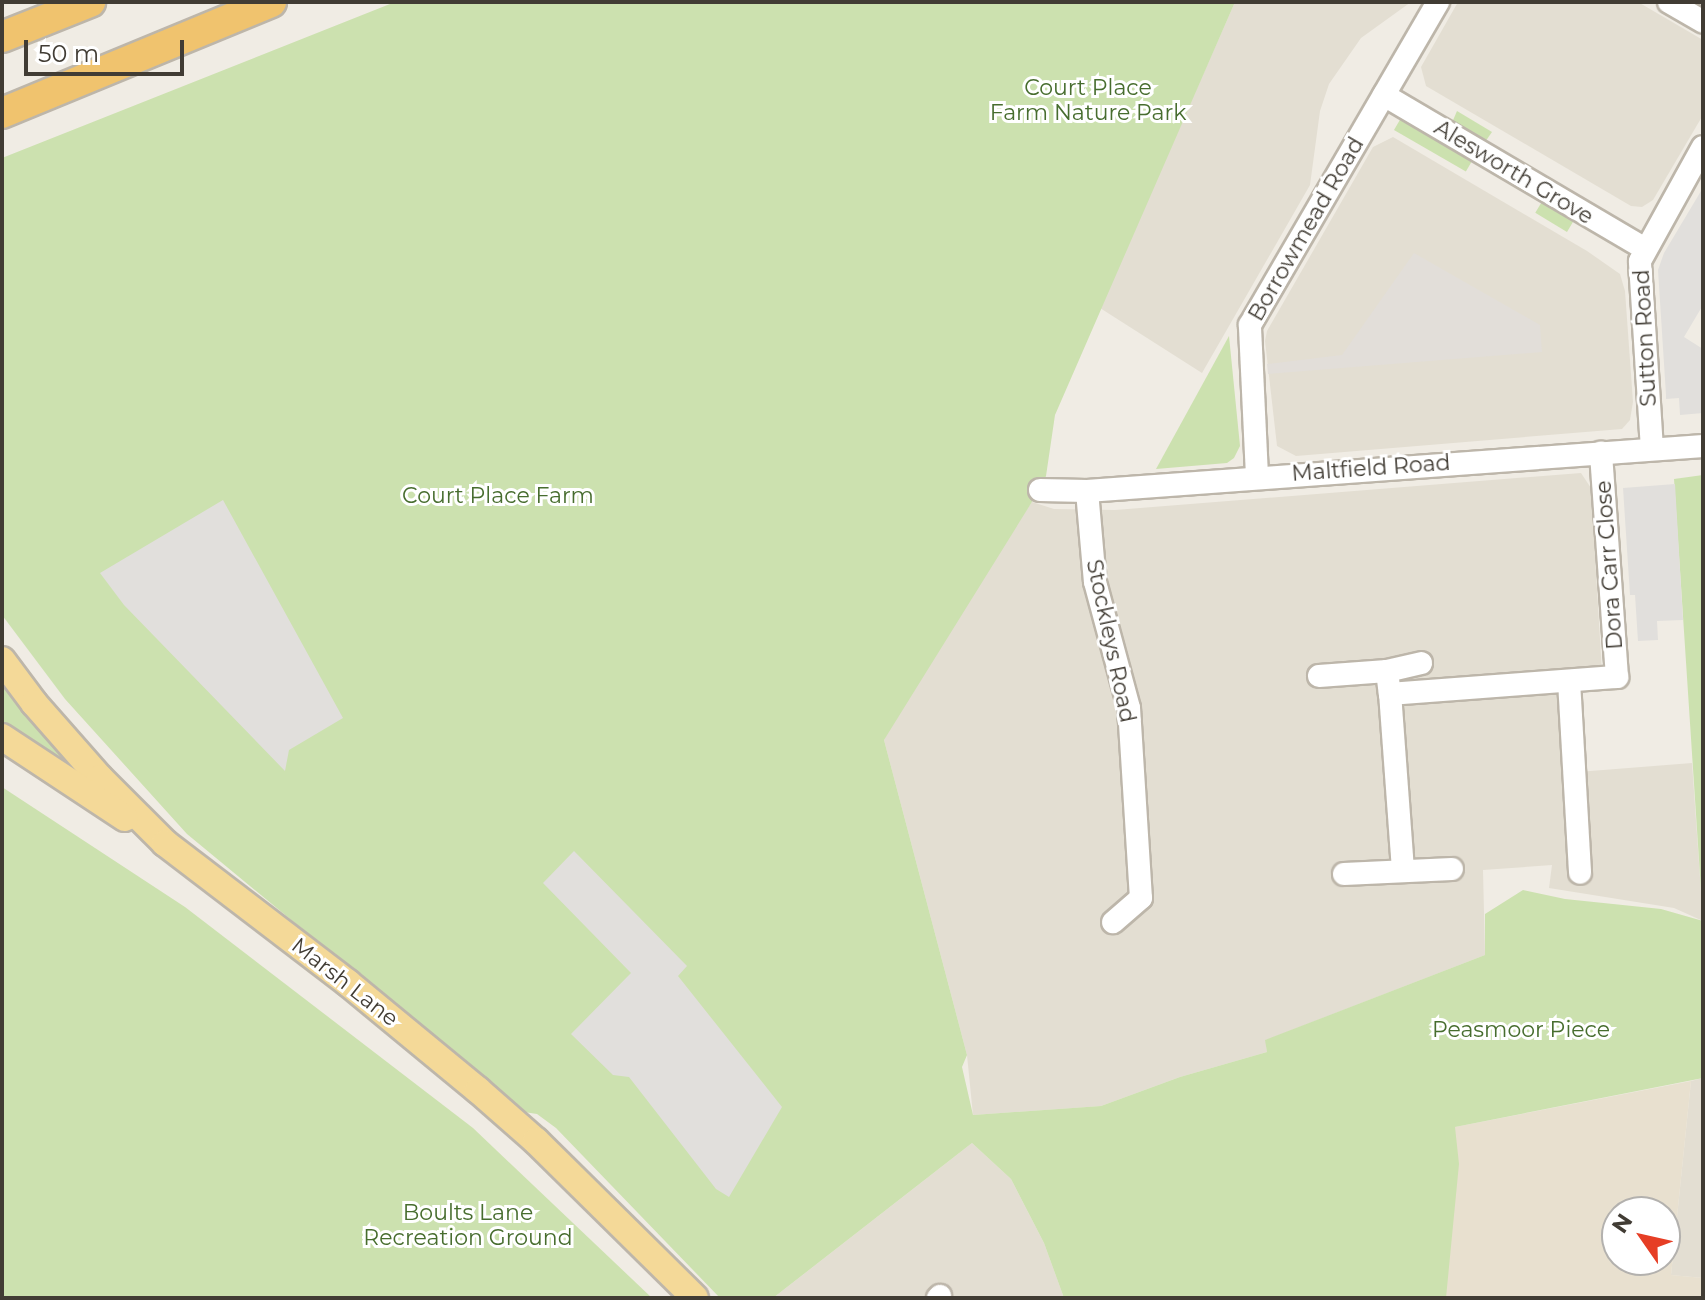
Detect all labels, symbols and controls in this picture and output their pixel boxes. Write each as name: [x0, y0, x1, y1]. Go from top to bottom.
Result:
scale bar: [28, 24, 188, 74]
text: 50 m: [38, 39, 99, 68]
park label: Court Place Farm Nature Park: [990, 74, 1186, 126]
street label: Alesworth Grove: [1430, 114, 1598, 230]
street label: Borrowmead Road: [1243, 132, 1369, 326]
street label: Sutton Road: [1628, 269, 1662, 407]
street label: Maltfield Road: [1291, 449, 1451, 487]
street label: Dora Carr Close: [1590, 479, 1628, 651]
park label: Court Place Farm: [402, 483, 594, 509]
street label: Stockleys Road: [1081, 557, 1141, 725]
street label: Marsh Lane: [286, 932, 404, 1032]
park label: Peasmoor Piece: [1432, 1017, 1610, 1043]
north arrow: [1601, 1196, 1681, 1276]
park label: Boults Lane Recreation Ground: [363, 1199, 573, 1250]
text: N: [1606, 1208, 1639, 1238]

